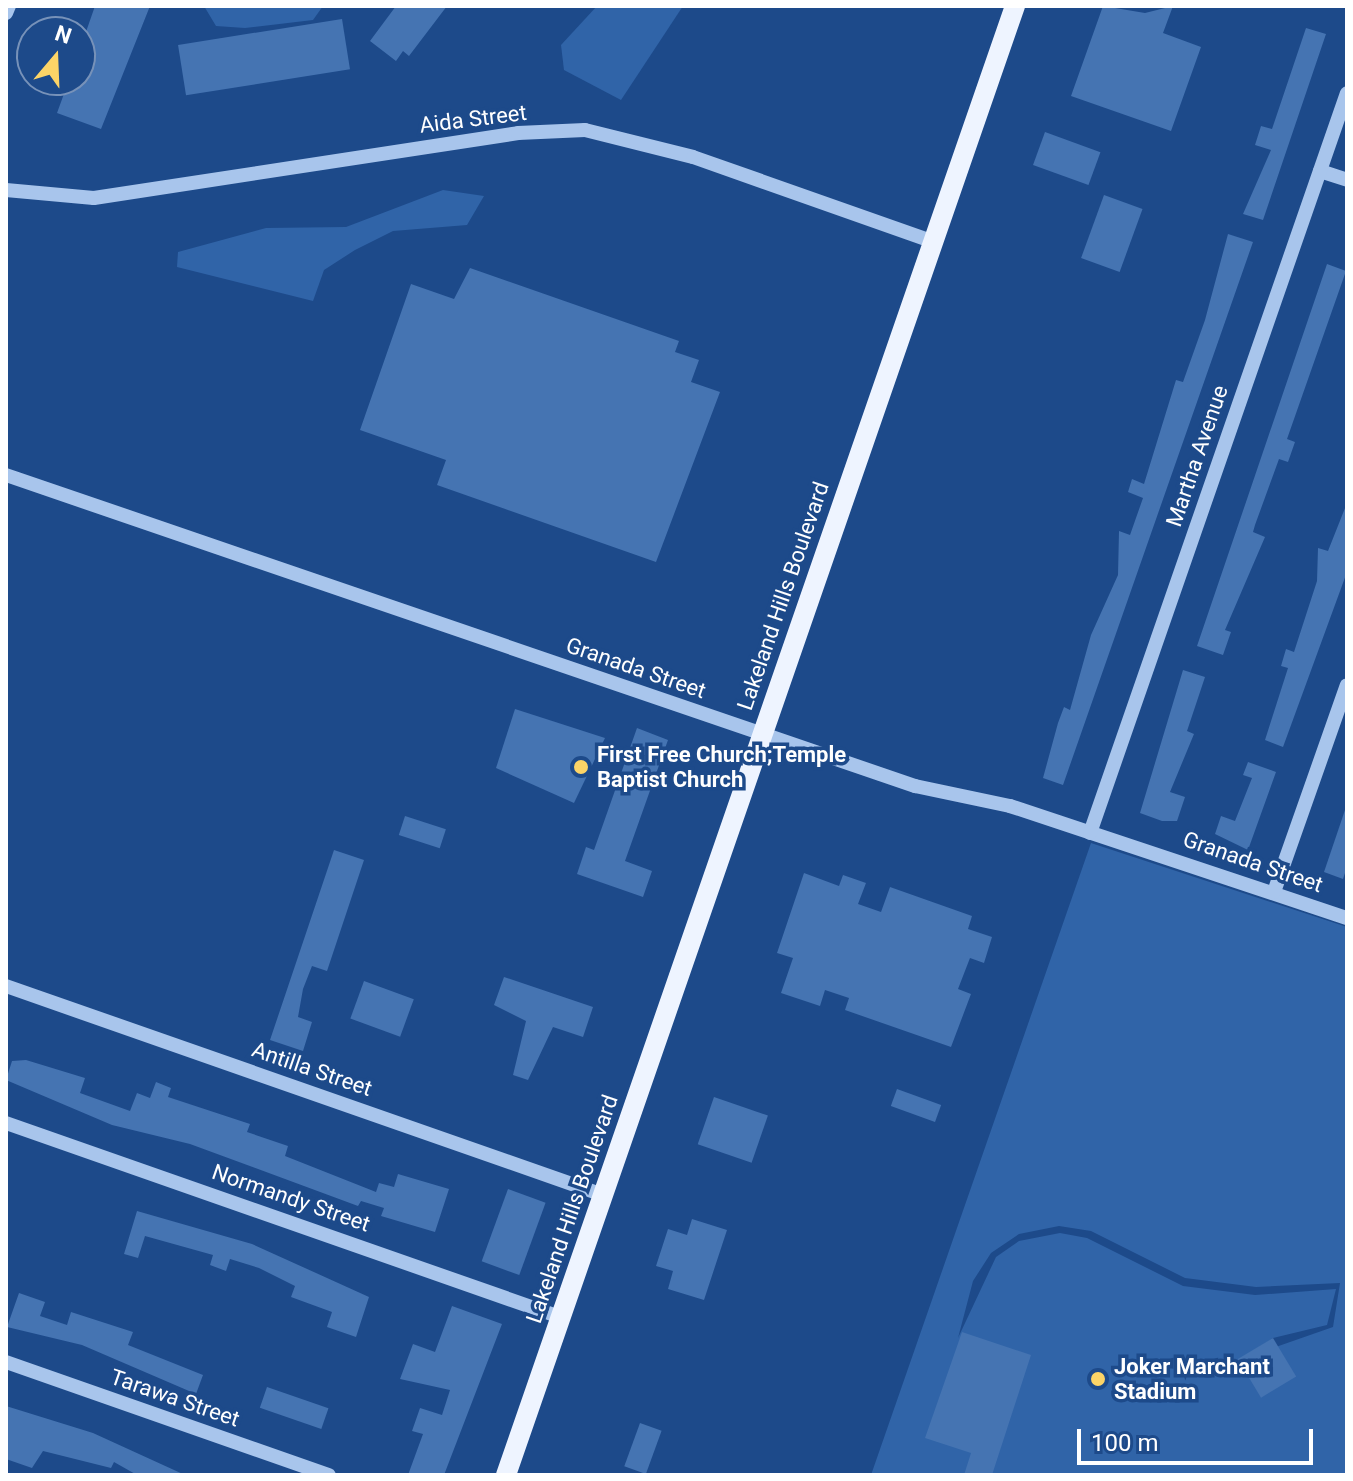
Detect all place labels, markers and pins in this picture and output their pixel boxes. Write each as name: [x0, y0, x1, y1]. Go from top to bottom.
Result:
place label: First Free Church;Temple Baptist Church: [597, 741, 846, 792]
marker: First Free Church;Temple Baptist Church: [572, 758, 590, 776]
place label: Joker Marchant Stadium: [1114, 1353, 1270, 1404]
marker: Joker Marchant Stadium: [1089, 1370, 1107, 1388]

